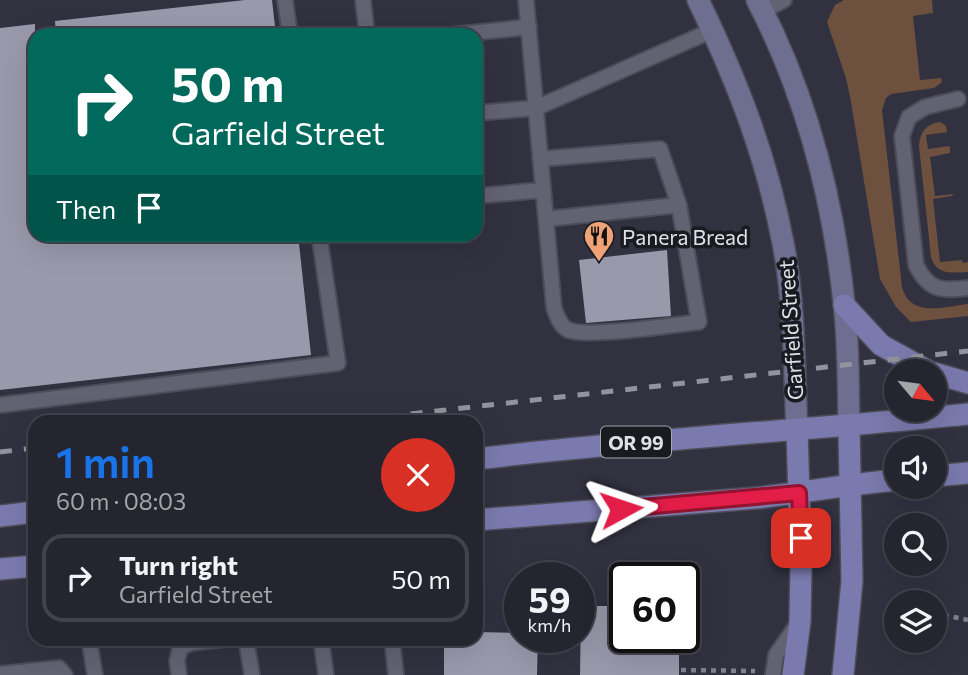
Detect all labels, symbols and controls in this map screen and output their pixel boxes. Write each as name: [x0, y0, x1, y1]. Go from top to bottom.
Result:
text: 50 m: [171, 52, 284, 112]
icon: right: [56, 56, 147, 147]
text: Garfield Street: [171, 112, 385, 152]
icon: arrive: [130, 189, 168, 227]
text: Then: [56, 193, 116, 224]
restaurant icon: Panera Bread: [582, 219, 616, 263]
place label: Panera Bread: [622, 224, 748, 249]
street label: Garfield Street: [773, 259, 807, 401]
north arrow: [884, 359, 947, 422]
map controls: [884, 359, 947, 653]
road number: OR 99: [601, 426, 671, 458]
text: 1 min: [56, 435, 155, 487]
button: sound: [884, 436, 947, 499]
button: close: [381, 438, 455, 512]
position arrow: [584, 472, 658, 546]
text: 60 m · 08:03: [56, 487, 186, 515]
pin: [771, 508, 831, 568]
button: search: [884, 513, 947, 576]
icon: arrive: [782, 519, 820, 557]
text: Turn right: [119, 549, 238, 580]
icon: right: [60, 559, 98, 597]
speed limit sign: 60: [609, 562, 700, 653]
text: 50 m: [391, 563, 451, 594]
text: 59: [528, 577, 570, 620]
text: Garfield Street: [119, 580, 273, 608]
button: layers: [884, 590, 947, 653]
text: km/h: [528, 614, 571, 636]

